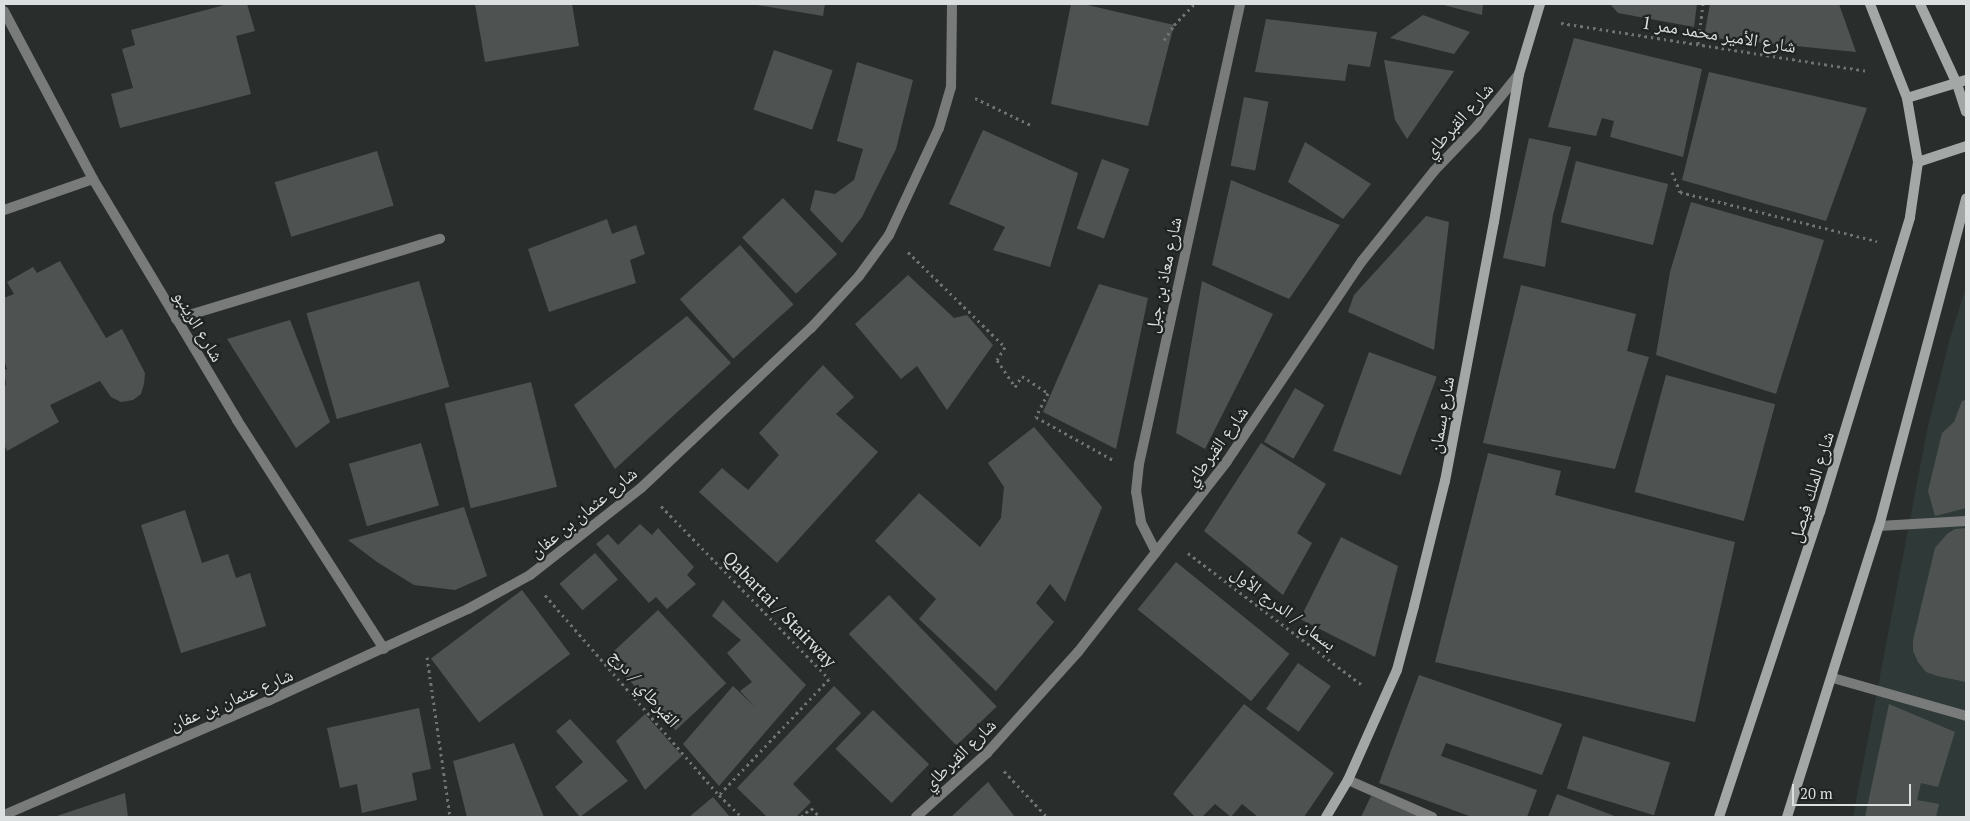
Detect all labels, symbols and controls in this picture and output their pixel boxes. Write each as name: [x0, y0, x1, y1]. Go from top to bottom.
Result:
street label: شارع الأمير محمد ممر 1: [1640, 11, 1798, 57]
street label: شارع القبرطاي: [1419, 78, 1497, 162]
street label: شارع معاذ بن جبل: [1140, 215, 1186, 335]
street label: شارع الرينبو: [169, 287, 229, 365]
street label: شارع بسمان: [1424, 375, 1458, 455]
street label: شارع القبرطاي: [1180, 402, 1252, 490]
street label: شارع الملك فيصل: [1784, 429, 1838, 545]
street label: شارع عثمان بن عفان: [525, 462, 641, 562]
street label: Qabartai / Stairway: [719, 546, 841, 672]
street label: بسمان / الدرج الأول: [1227, 561, 1341, 655]
street label: القبرطاي / درج: [605, 645, 685, 731]
street label: شارع عثمان بن عفان: [166, 663, 296, 735]
street label: شارع القبرطاي: [918, 714, 1000, 794]
scale bar: [1795, 774, 1914, 806]
text: 20 m: [1800, 783, 1833, 803]

